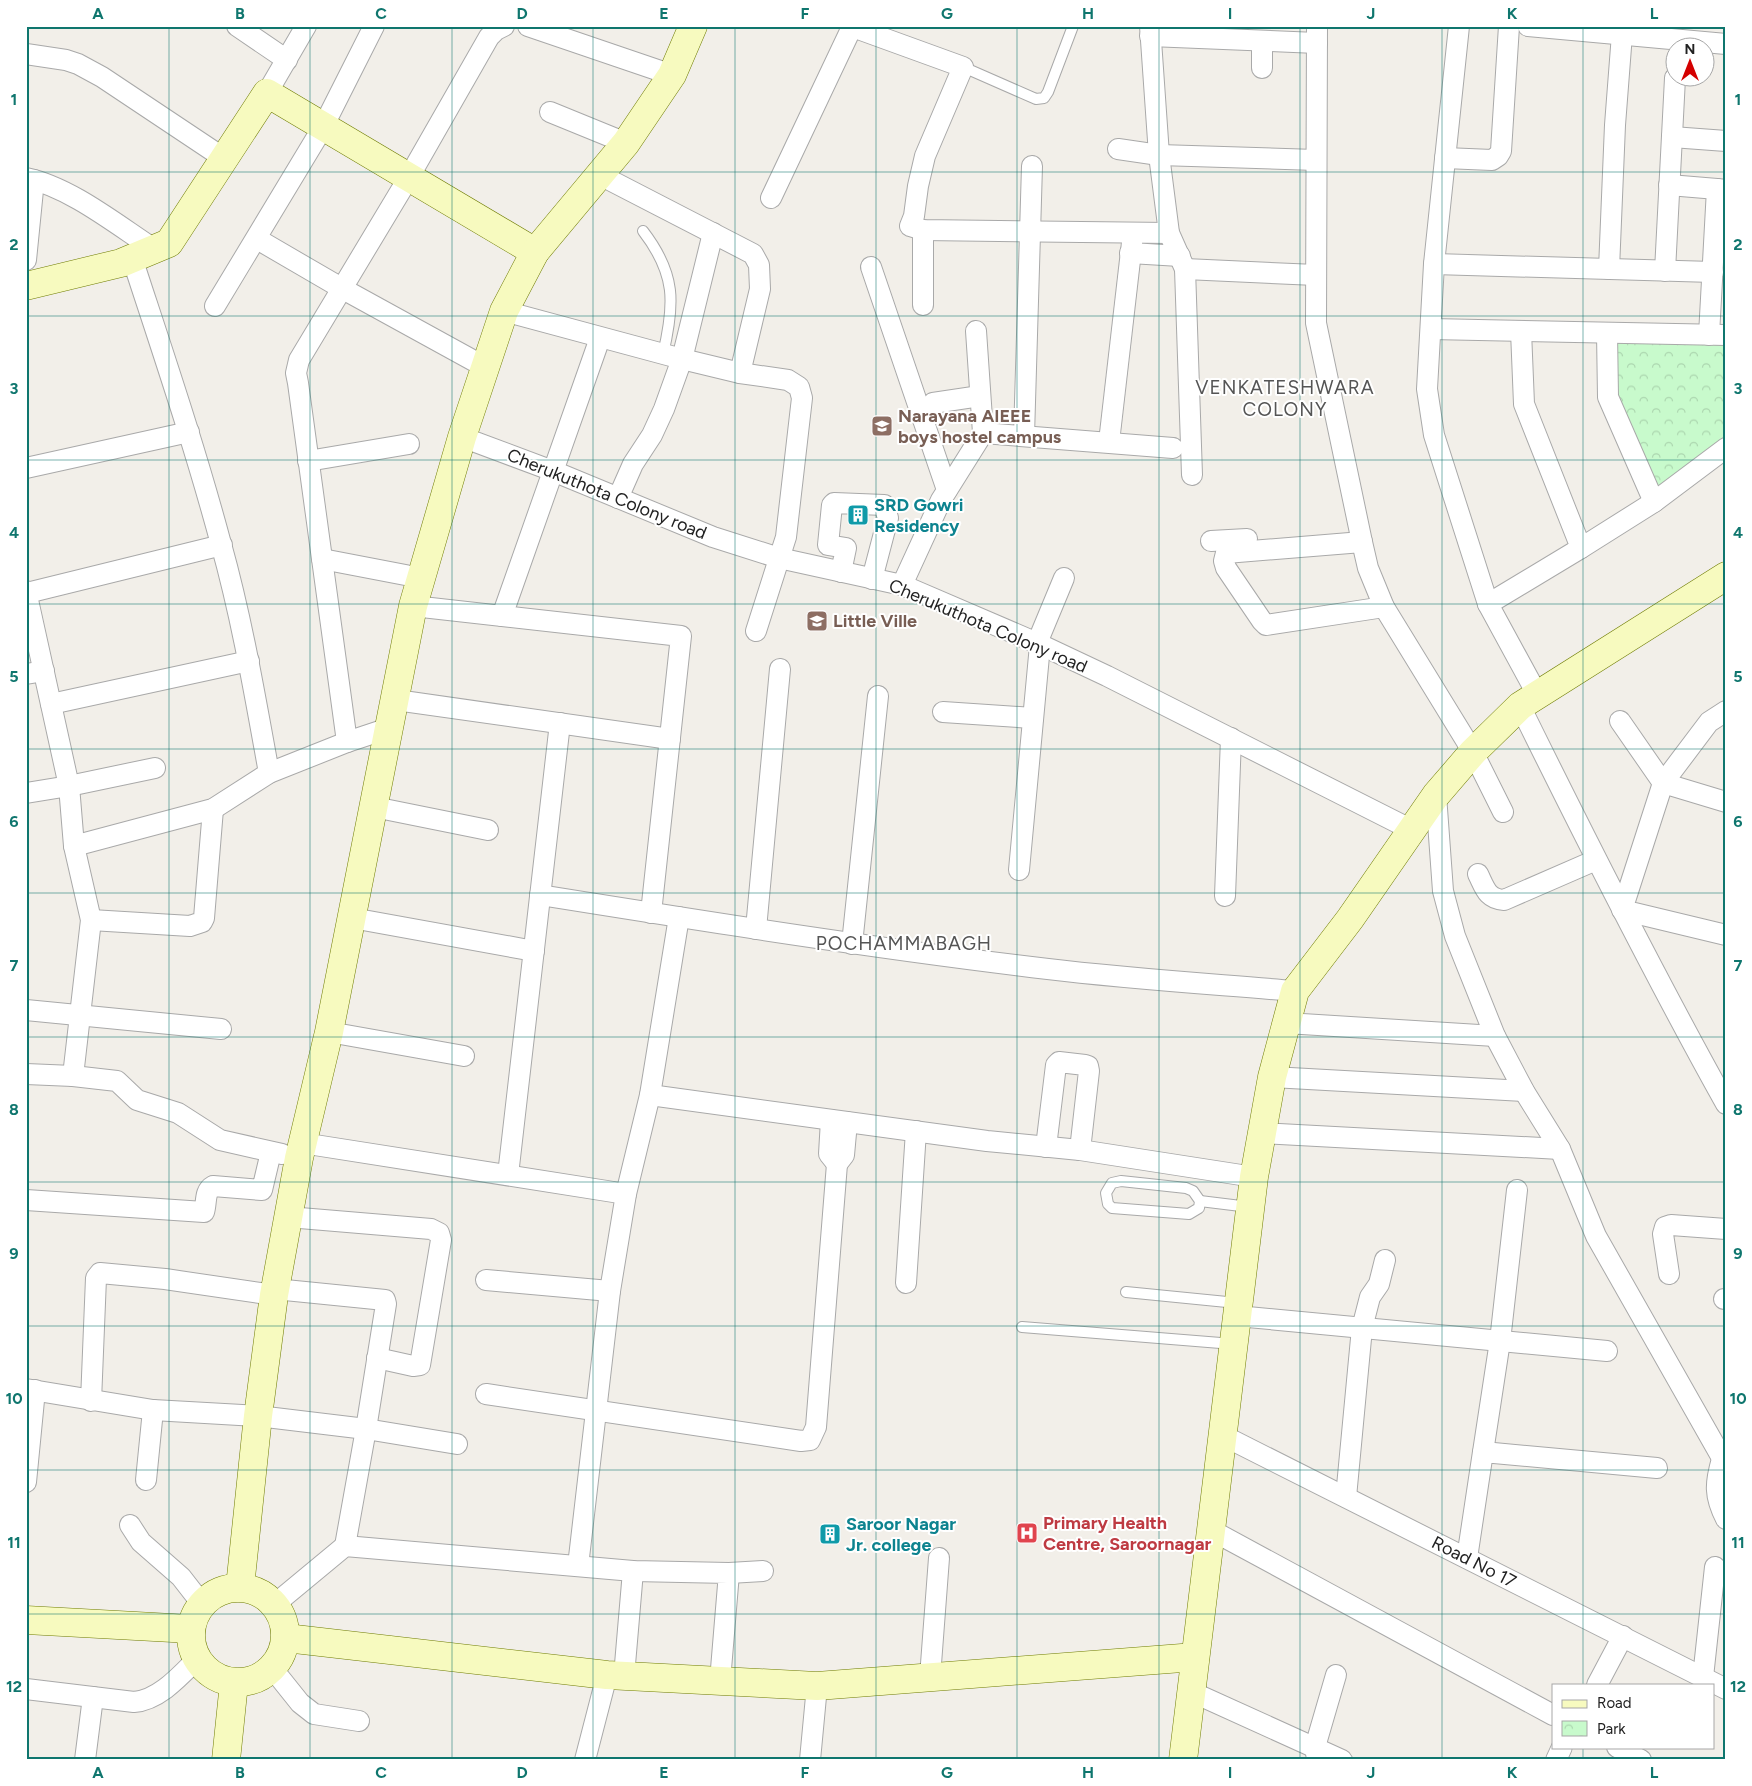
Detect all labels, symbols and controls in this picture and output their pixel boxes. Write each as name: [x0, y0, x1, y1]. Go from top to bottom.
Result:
text: A: [92, 4, 104, 23]
text: B: [235, 4, 245, 23]
text: C: [375, 4, 387, 23]
text: D: [516, 4, 528, 23]
text: E: [659, 4, 669, 23]
text: F: [801, 4, 810, 23]
text: G: [941, 4, 953, 23]
text: H: [1082, 4, 1094, 23]
text: I: [1228, 4, 1232, 23]
text: J: [1367, 4, 1375, 23]
text: K: [1507, 4, 1518, 23]
text: L: [1650, 4, 1659, 23]
north arrow: [1664, 38, 1714, 88]
text: N: [1685, 41, 1695, 58]
text: 1: [11, 90, 17, 109]
text: 1: [1735, 90, 1741, 109]
text: 2: [9, 235, 19, 254]
text: 2: [1733, 235, 1743, 254]
district label: VENKATESHWARA COLONY: [1195, 376, 1375, 421]
text: 3: [10, 379, 19, 398]
text: 3: [1734, 379, 1743, 398]
place label: Narayana AIEEE boys hostel campus: [898, 405, 1062, 448]
school or university icon: Narayana AIEEE boys hostel campus: [870, 414, 894, 438]
street label: Cherukuthota Colony road: [504, 444, 710, 544]
place label: SRD Gowri Residency: [874, 494, 963, 537]
building icon: SRD Gowri Residency: [846, 503, 870, 527]
text: 4: [9, 523, 19, 542]
text: 4: [1733, 523, 1743, 542]
street label: Cherukuthota Colony road: [886, 574, 1090, 678]
school or university icon: Little Ville: [805, 609, 829, 633]
place label: Little Ville: [833, 610, 917, 632]
text: 5: [9, 667, 19, 686]
text: 5: [1733, 667, 1743, 686]
text: 6: [9, 812, 19, 831]
text: 6: [1733, 812, 1743, 831]
district label: POCHAMMABAGH: [816, 932, 992, 955]
text: 7: [10, 956, 19, 975]
text: 7: [1734, 956, 1743, 975]
text: 8: [9, 1100, 19, 1119]
text: 8: [1733, 1100, 1743, 1119]
text: 9: [9, 1244, 19, 1263]
text: 9: [1733, 1244, 1743, 1263]
text: 10: [5, 1389, 23, 1408]
text: 10: [1729, 1389, 1747, 1408]
place label: Primary Health Centre, Saroornagar: [1043, 1512, 1211, 1555]
place label: Saroor Nagar Jr. college: [846, 1513, 956, 1556]
hospital icon: Primary Health Centre, Saroornagar: [1015, 1521, 1039, 1545]
building icon: Saroor Nagar Jr. college: [818, 1522, 842, 1546]
street label: Road No 17: [1428, 1531, 1520, 1593]
text: 11: [7, 1533, 21, 1552]
text: 11: [1731, 1533, 1745, 1552]
text: 12: [6, 1677, 22, 1696]
text: 12: [1730, 1677, 1746, 1696]
legend: [1552, 1684, 1714, 1748]
text: Road: [1597, 1694, 1632, 1712]
text: Park: [1597, 1720, 1626, 1738]
text: A: [92, 1763, 104, 1782]
text: B: [235, 1763, 245, 1782]
text: C: [375, 1763, 387, 1782]
text: D: [516, 1763, 528, 1782]
text: E: [659, 1763, 669, 1782]
text: F: [801, 1763, 810, 1782]
text: G: [941, 1763, 953, 1782]
text: H: [1082, 1763, 1094, 1782]
text: I: [1228, 1763, 1232, 1782]
text: J: [1367, 1763, 1375, 1782]
text: K: [1507, 1763, 1518, 1782]
text: L: [1650, 1763, 1659, 1782]

